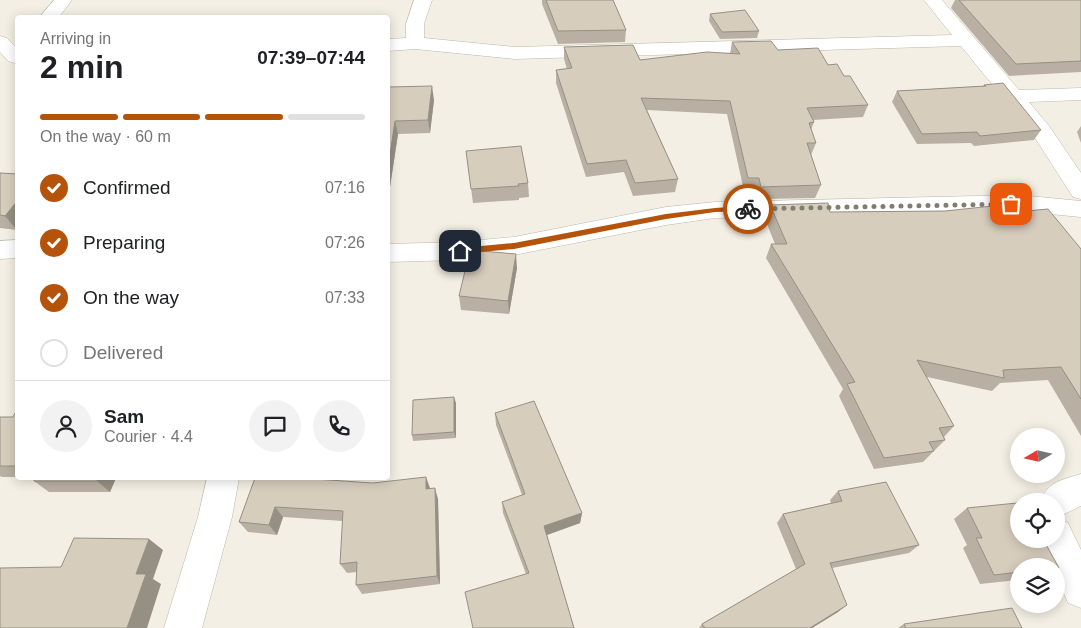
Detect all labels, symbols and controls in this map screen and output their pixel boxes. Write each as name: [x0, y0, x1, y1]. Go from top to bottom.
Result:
text: Arriving in: [40, 30, 111, 47]
text: 07:39–07:44: [257, 47, 365, 68]
text: 2 min: [40, 49, 124, 85]
text: On the way · 60 m: [40, 128, 171, 145]
icon: check: [40, 174, 68, 202]
text: Confirmed: [83, 177, 171, 198]
text: 07:16: [325, 179, 365, 196]
pin: [990, 183, 1032, 225]
courier: [723, 184, 773, 234]
icon: bag: [997, 190, 1025, 218]
icon: bike: [734, 195, 762, 223]
icon: check: [40, 229, 68, 257]
pin: [439, 230, 481, 272]
text: Preparing: [83, 232, 165, 253]
text: 07:26: [325, 234, 365, 251]
icon: home: [446, 237, 474, 265]
icon: check: [40, 284, 68, 312]
text: On the way: [83, 287, 179, 308]
text: 07:33: [325, 289, 365, 306]
text: Delivered: [83, 342, 163, 363]
button: person: [40, 400, 92, 452]
button: chat: [249, 400, 301, 452]
button: phone: [313, 400, 365, 452]
text: Sam: [104, 406, 144, 427]
text: Courier · 4.4: [104, 428, 193, 445]
north arrow: [1010, 428, 1065, 482]
map controls: [1010, 428, 1065, 613]
button: locate: [1010, 493, 1065, 548]
button: layers: [1010, 558, 1065, 613]

